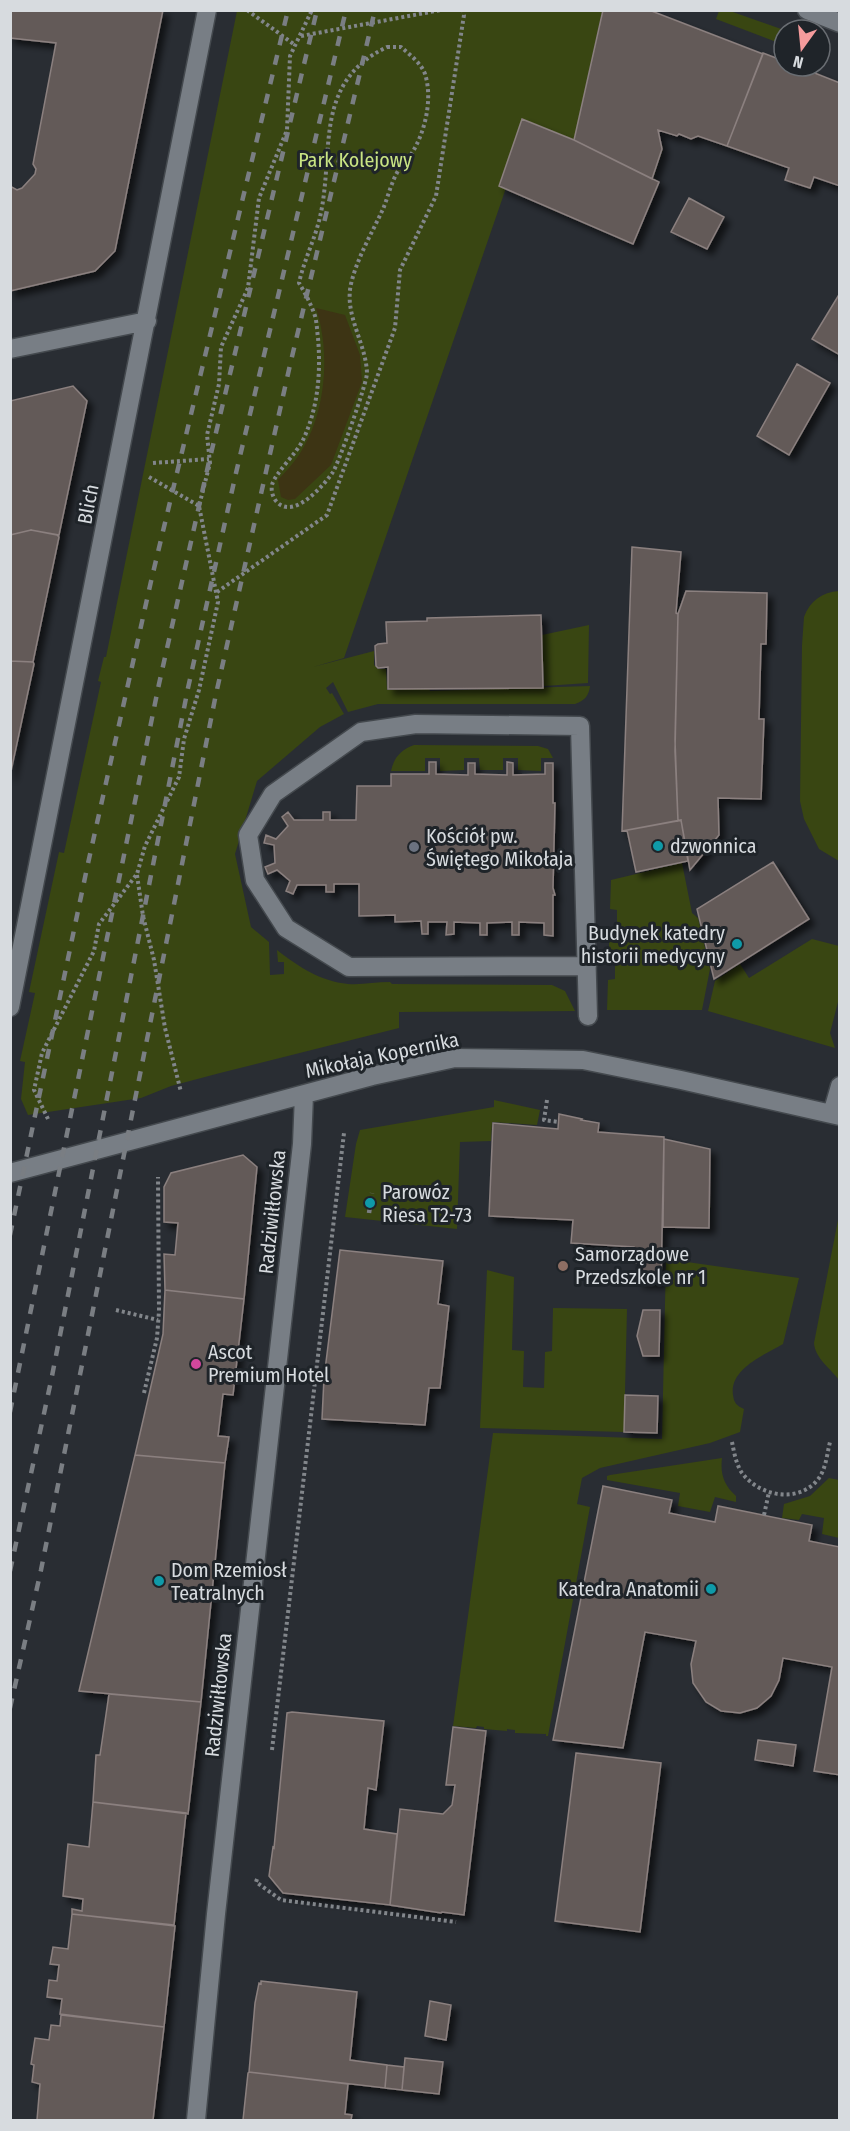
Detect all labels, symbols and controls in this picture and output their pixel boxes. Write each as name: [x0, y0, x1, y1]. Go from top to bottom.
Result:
north arrow: [772, 18, 832, 78]
text: N: [791, 52, 805, 72]
park label: Park Kolejowy: [298, 148, 412, 172]
street label: Blich: [72, 482, 104, 526]
place label: Kościół pw. Świętego Mikołaja: [426, 824, 573, 871]
place label: dzwonnica: [670, 834, 757, 858]
marker: dzwonnica: [651, 839, 665, 853]
marker: Kościół pw. Świętego Mikołaja: [407, 840, 421, 854]
place label: Budynek katedry historii medycyny: [581, 921, 725, 968]
marker: Budynek katedry historii medycyny: [730, 937, 744, 951]
street label: Mikołaja Kopernika: [303, 1027, 461, 1083]
street label: Radziwiłłowska: [254, 1149, 290, 1275]
place label: Parowóz Riesa T2-73: [382, 1180, 472, 1227]
marker: Parowóz Riesa T2-73: [363, 1196, 377, 1210]
place label: Samorządowe Przedszkole nr 1: [575, 1242, 706, 1289]
marker: Samorządowe Przedszkole nr 1: [556, 1259, 570, 1273]
place label: Ascot Premium Hotel: [208, 1340, 329, 1387]
marker: Ascot Premium Hotel: [189, 1357, 203, 1371]
place label: Dom Rzemiosł Teatralnych: [171, 1558, 287, 1605]
marker: Dom Rzemiosł Teatralnych: [152, 1574, 166, 1588]
place label: Katedra Anatomii: [558, 1577, 699, 1601]
marker: Katedra Anatomii: [704, 1582, 718, 1596]
street label: Radziwiłłowska: [200, 1632, 236, 1758]

